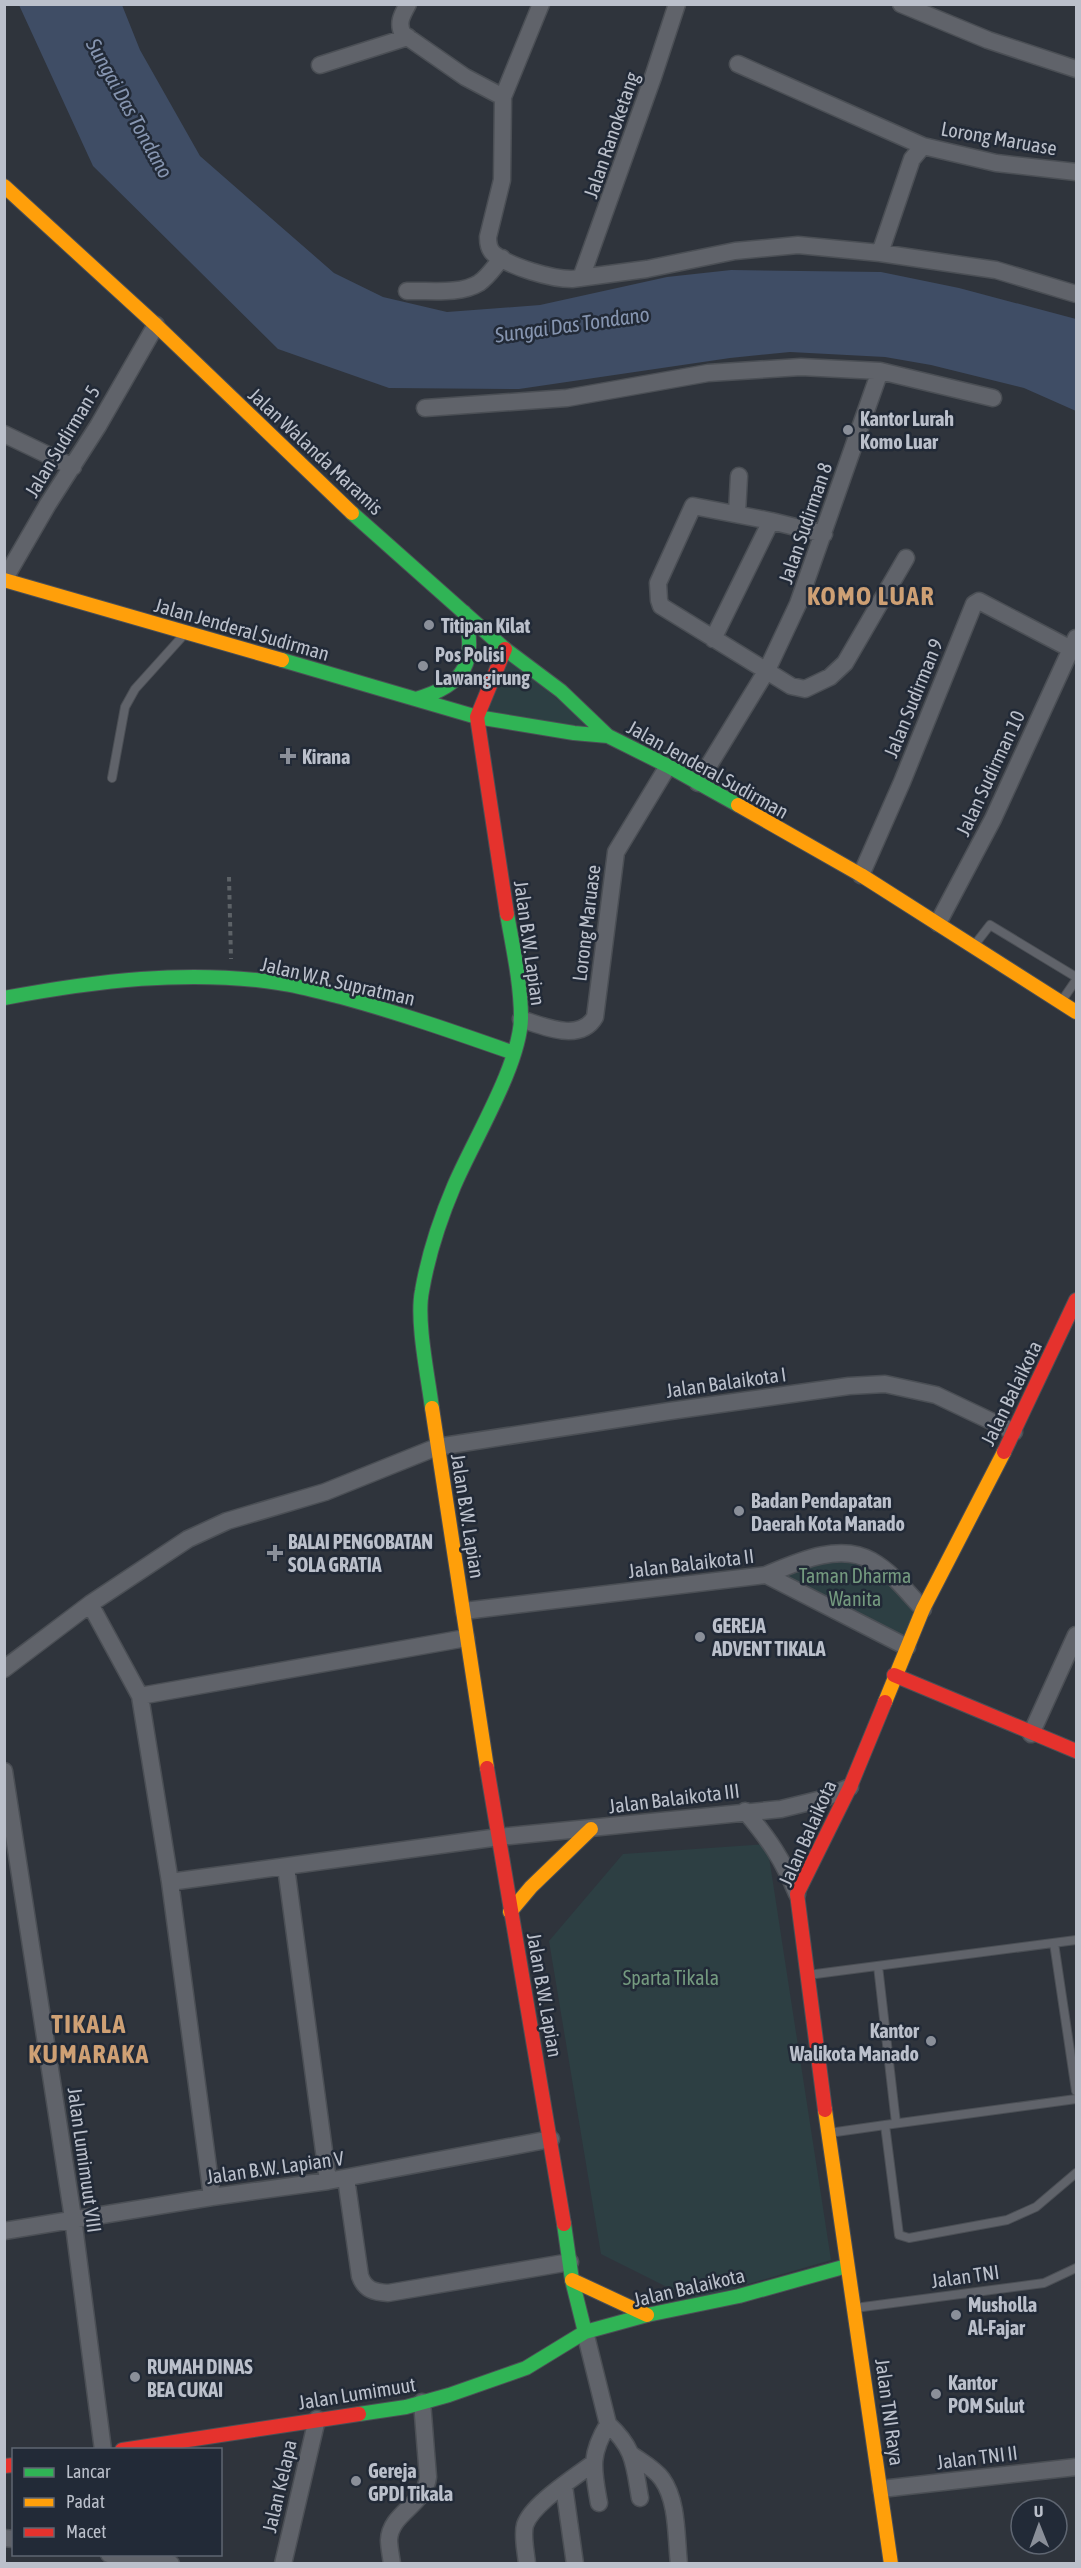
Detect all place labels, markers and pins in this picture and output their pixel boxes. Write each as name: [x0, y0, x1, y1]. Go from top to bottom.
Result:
place label: Kantor Lurah Komo Luar: [860, 407, 954, 453]
marker: Kantor Lurah Komo Luar: [841, 423, 855, 437]
place label: Titipan Kilat: [441, 614, 531, 637]
marker: Titipan Kilat: [422, 618, 436, 632]
place label: Pos Polisi Lawangirung: [435, 643, 530, 689]
marker: Pos Polisi Lawangirung: [416, 659, 430, 673]
place label: Kirana: [302, 745, 350, 768]
marker: Kirana: [279, 747, 297, 765]
place label: Badan Pendapatan Daerah Kota Manado: [751, 1489, 905, 1535]
marker: Badan Pendapatan Daerah Kota Manado: [732, 1504, 746, 1518]
place label: BALAI PENGOBATAN SOLA GRATIA: [288, 1530, 433, 1576]
marker: BALAI PENGOBATAN SOLA GRATIA: [266, 1544, 284, 1562]
place label: GEREJA ADVENT TIKALA: [711, 1614, 826, 1660]
marker: GEREJA ADVENT TIKALA: [693, 1630, 707, 1644]
place label: Kantor Walikota Manado: [789, 2019, 920, 2065]
marker: Kantor Walikota Manado: [924, 2034, 938, 2048]
place label: Musholla Al-Fajar: [967, 2293, 1037, 2339]
marker: Musholla Al-Fajar: [949, 2308, 963, 2322]
place label: RUMAH DINAS BEA CUKAI: [147, 2355, 253, 2401]
marker: RUMAH DINAS BEA CUKAI: [128, 2370, 142, 2384]
place label: Kantor POM Sulut: [948, 2371, 1025, 2417]
marker: Kantor POM Sulut: [929, 2387, 943, 2401]
place label: Gereja GPDI Tikala: [368, 2459, 453, 2505]
marker: Gereja GPDI Tikala: [349, 2474, 363, 2488]

